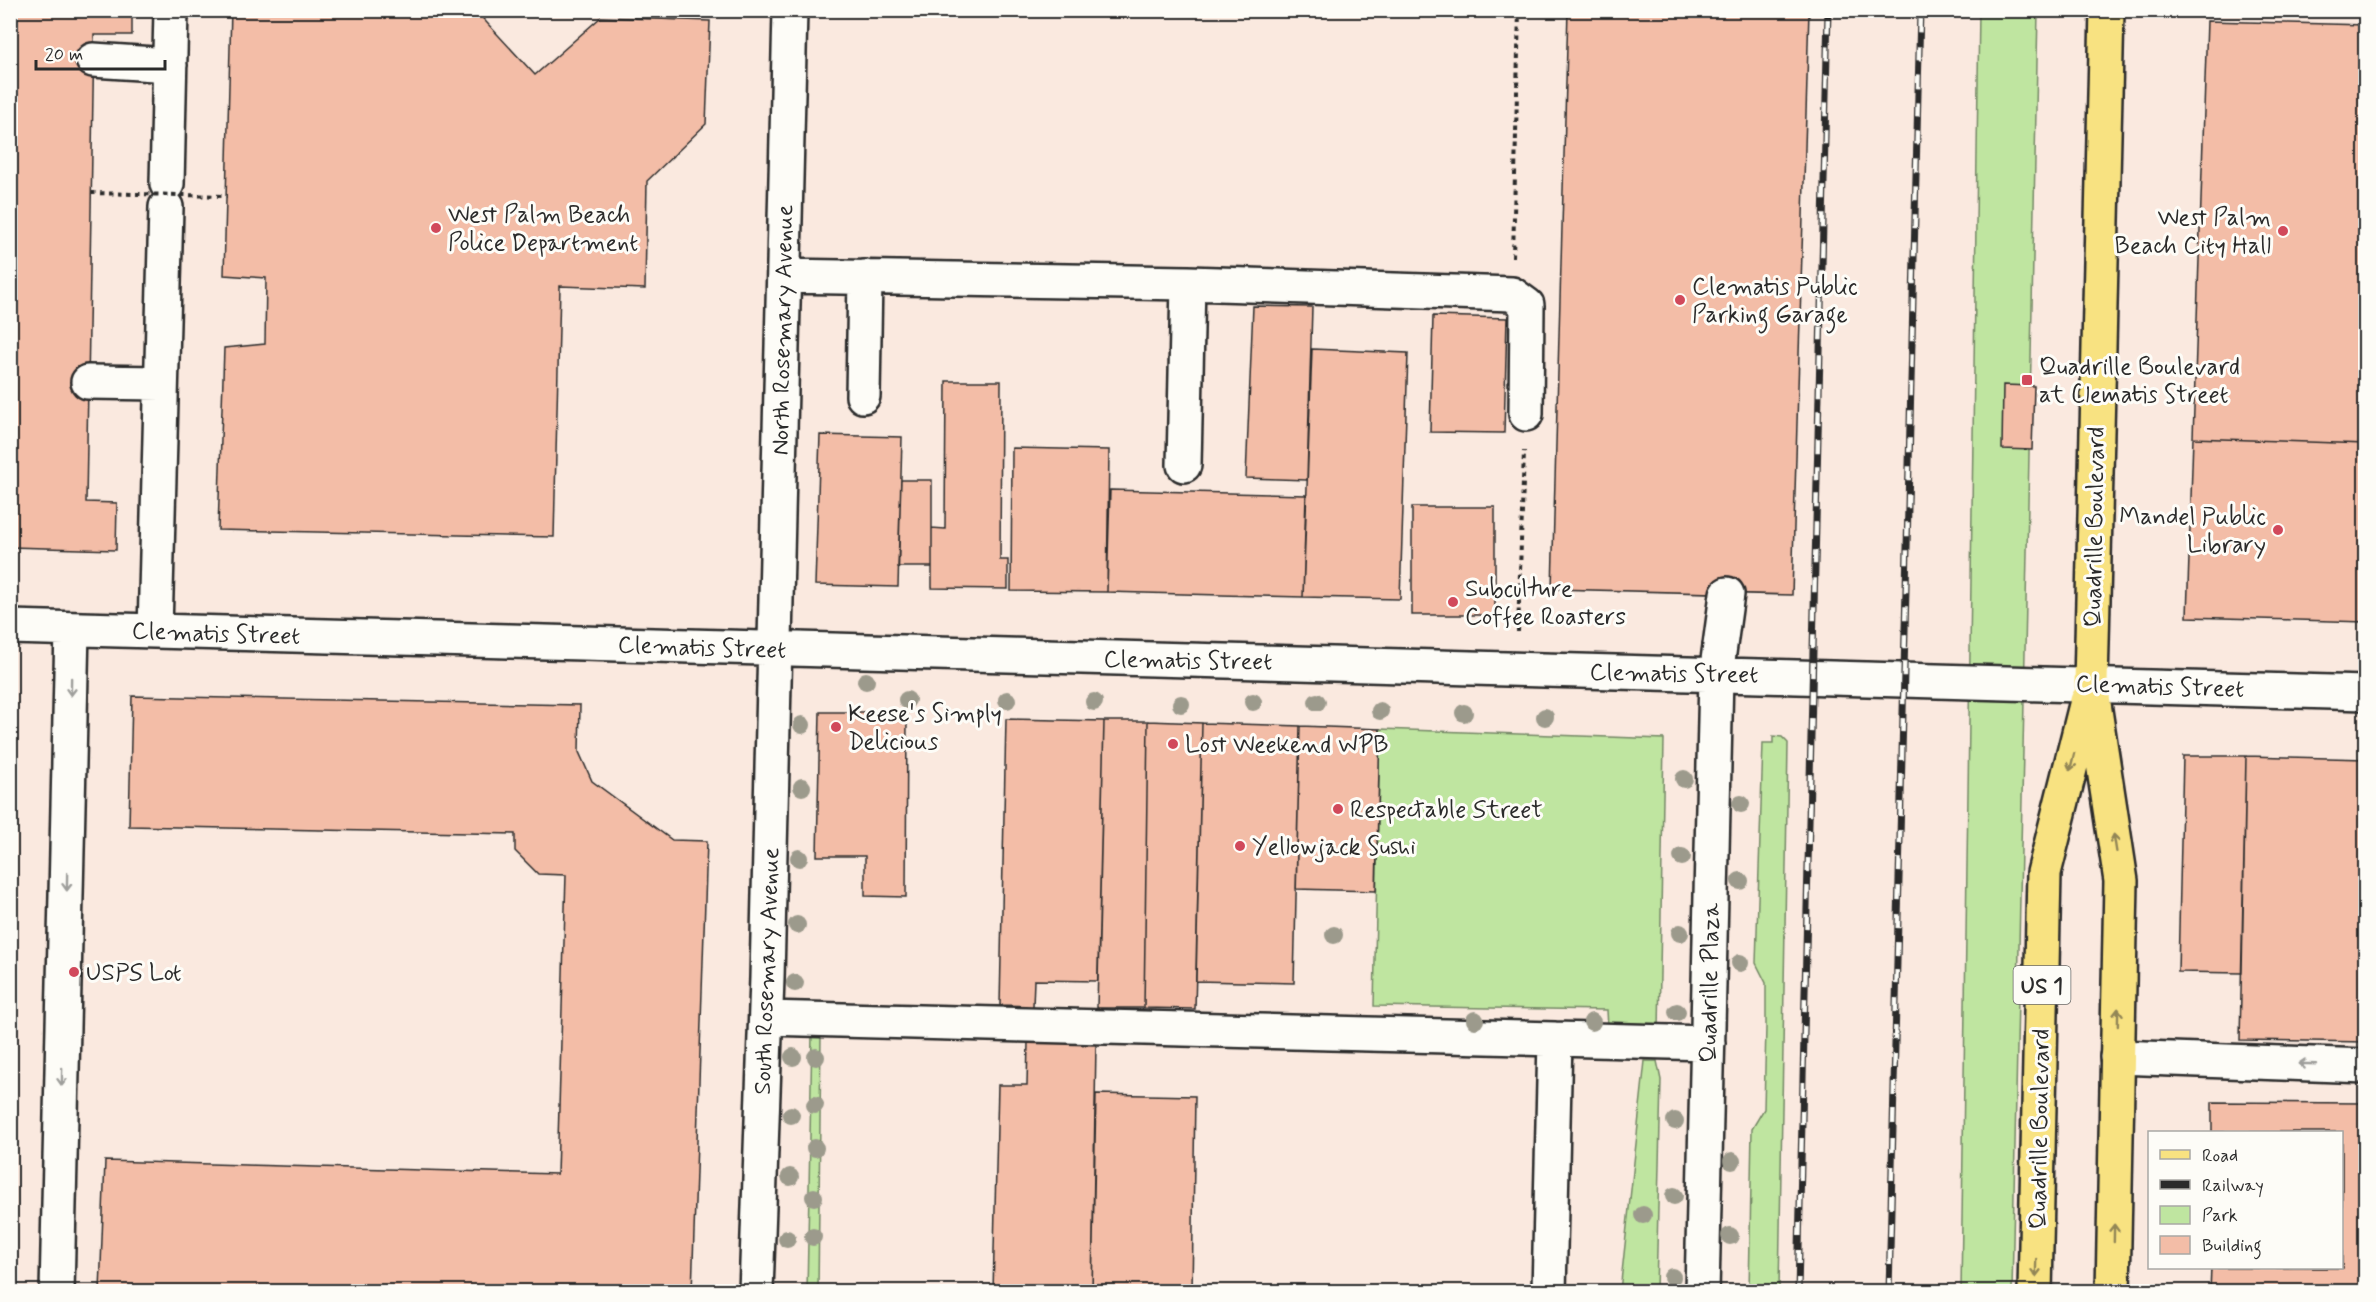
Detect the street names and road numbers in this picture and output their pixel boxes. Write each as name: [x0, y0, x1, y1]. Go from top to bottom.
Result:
street label: North Rosemary Avenue: [766, 204, 801, 456]
street label: Quadrille Boulevard: [2078, 426, 2113, 628]
street label: Clematis Street: [131, 616, 301, 653]
street label: Clematis Street: [617, 630, 787, 667]
street label: Clematis Street: [1103, 645, 1273, 678]
street label: Clematis Street: [1589, 658, 1759, 691]
street label: Clematis Street: [2075, 669, 2245, 706]
street label: South Rosemary Avenue: [748, 847, 787, 1095]
street label: Quadrille Plaza: [1694, 902, 1727, 1063]
road number: US 1: [2014, 966, 2070, 1004]
street label: Quadrille Boulevard: [2023, 1028, 2058, 1230]

